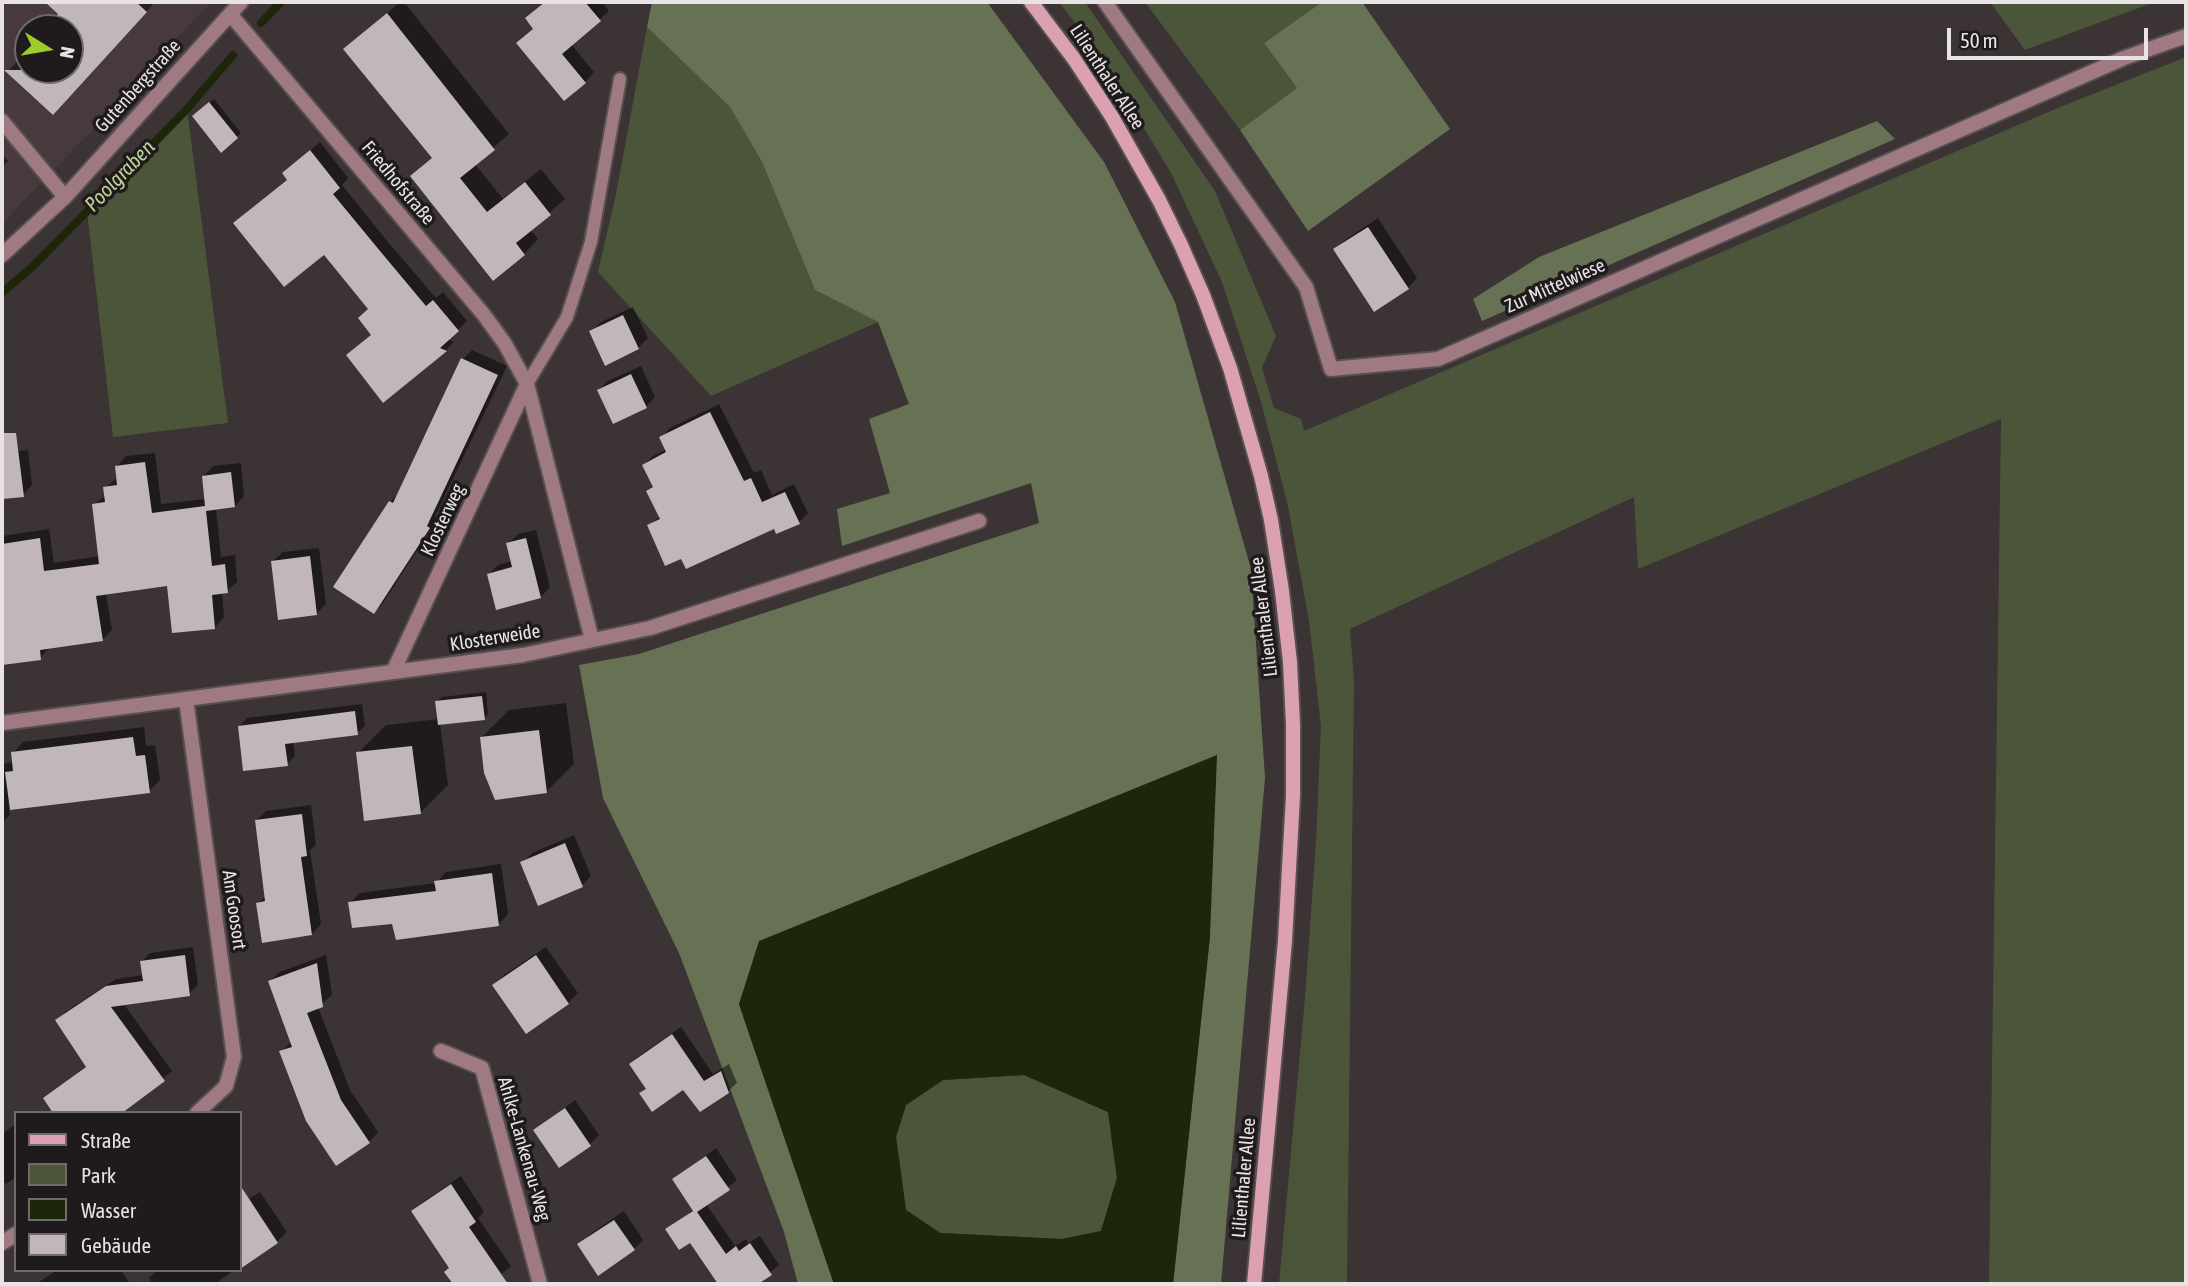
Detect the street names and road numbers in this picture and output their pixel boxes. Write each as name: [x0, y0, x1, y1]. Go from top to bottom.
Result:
street label: Lilienthaler Allee: [1065, 20, 1149, 134]
street label: Gutenbergstraße: [90, 35, 186, 137]
street label: Friedhofstraße: [356, 137, 440, 229]
street label: Zur Mittelwiese: [1502, 254, 1608, 318]
street label: Klosterweg: [416, 480, 470, 560]
street label: Lilienthaler Allee: [1245, 556, 1283, 678]
street label: Klosterweide: [448, 620, 542, 656]
street label: Am Goosort: [217, 869, 251, 951]
street label: Ahlke-Lankenau-Weg: [493, 1074, 555, 1224]
street label: Lilienthaler Allee: [1227, 1117, 1261, 1239]

